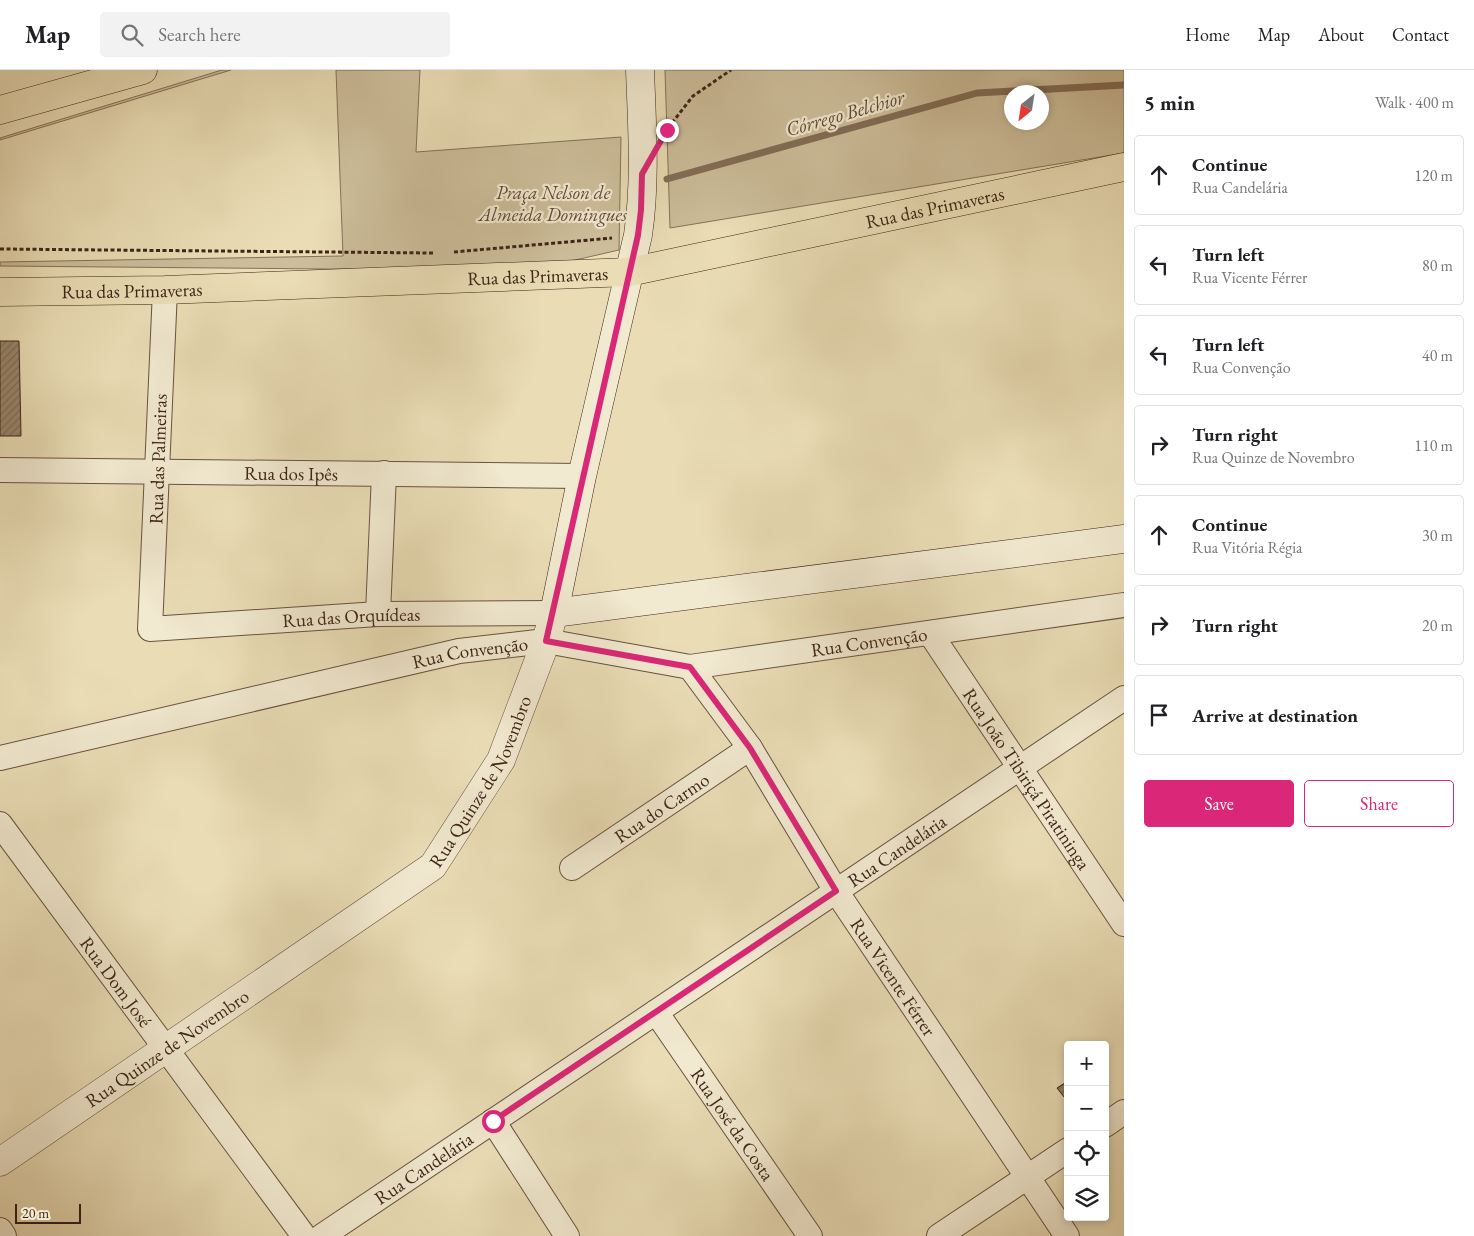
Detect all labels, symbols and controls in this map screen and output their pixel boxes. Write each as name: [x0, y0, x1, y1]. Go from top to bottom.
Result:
search box: [100, 12, 450, 57]
text: Map: [25, 19, 70, 50]
icon: search: [118, 21, 146, 49]
text: Search here: [158, 22, 241, 47]
text: Home: [1185, 23, 1230, 46]
text: Map: [1258, 23, 1290, 46]
text: About: [1318, 23, 1364, 46]
text: Contact: [1392, 23, 1449, 46]
water label: Córrego Belchior: [783, 83, 909, 142]
north arrow: [1004, 85, 1049, 130]
text: 5 min: [1144, 89, 1195, 116]
text: Walk · 400 m: [1375, 92, 1454, 113]
route end: [656, 119, 679, 142]
text: Continue: [1192, 152, 1267, 177]
icon: ahead: [1145, 161, 1173, 189]
text: 120 m: [1414, 165, 1453, 186]
text: Rua Candelária: [1192, 177, 1288, 198]
park label: Praça Nelson de Almeida Domingues: [477, 180, 628, 227]
street label: Rua das Primaveras: [863, 180, 1006, 234]
text: Turn left: [1192, 242, 1264, 267]
icon: left: [1145, 251, 1173, 279]
text: 80 m: [1422, 255, 1453, 276]
street label: Rua das Primaveras: [467, 260, 609, 291]
text: Rua Vicente Férrer: [1192, 267, 1307, 288]
street label: Rua das Primaveras: [61, 276, 203, 304]
text: Turn left: [1192, 332, 1264, 357]
icon: left: [1145, 341, 1173, 369]
text: 40 m: [1422, 345, 1453, 366]
text: Rua Convenção: [1192, 357, 1291, 378]
street label: Rua das Palmeiras: [143, 393, 173, 525]
text: Turn right: [1192, 422, 1278, 447]
icon: right: [1145, 431, 1173, 459]
text: 110 m: [1414, 435, 1453, 456]
text: Rua Quinze de Novembro: [1192, 447, 1355, 468]
street label: Rua dos Ipês: [244, 460, 338, 486]
text: Continue: [1192, 512, 1267, 537]
icon: ahead: [1145, 521, 1173, 549]
text: 30 m: [1422, 525, 1453, 546]
text: Rua Vitória Régia: [1192, 537, 1302, 558]
street label: Rua das Orquídeas: [281, 601, 420, 633]
icon: right: [1145, 611, 1173, 639]
text: Turn right: [1192, 613, 1278, 638]
text: 20 m: [1422, 615, 1453, 636]
street label: Rua Convenção: [809, 621, 929, 662]
street label: Rua Convenção: [409, 631, 529, 674]
street label: Rua João Tibiriçá Piratininga: [957, 683, 1097, 875]
street label: Rua Quinze de Novembro: [423, 692, 537, 872]
icon: arrive: [1145, 701, 1173, 729]
text: Arrive at destination: [1192, 703, 1358, 728]
street label: Rua do Carmo: [609, 767, 714, 849]
button: Save: [1144, 780, 1294, 827]
button: Share: [1304, 780, 1454, 827]
street label: Rua Candelária: [842, 808, 951, 893]
street label: Rua Vicente Férrer: [845, 913, 942, 1041]
street label: Rua Dom José: [75, 931, 158, 1032]
street label: Rua Quinze de Novembro: [80, 983, 254, 1113]
map controls: [1064, 1041, 1109, 1221]
button: +: [1064, 1041, 1109, 1086]
street label: Rua José da Costa: [685, 1063, 781, 1186]
button: −: [1064, 1086, 1109, 1131]
route start: [482, 1110, 505, 1133]
street label: Rua Candelária: [369, 1126, 478, 1210]
button: locate: [1064, 1131, 1109, 1176]
button: layers: [1064, 1176, 1109, 1221]
scale bar: [15, 1201, 81, 1224]
text: 20 m: [22, 1204, 49, 1222]

